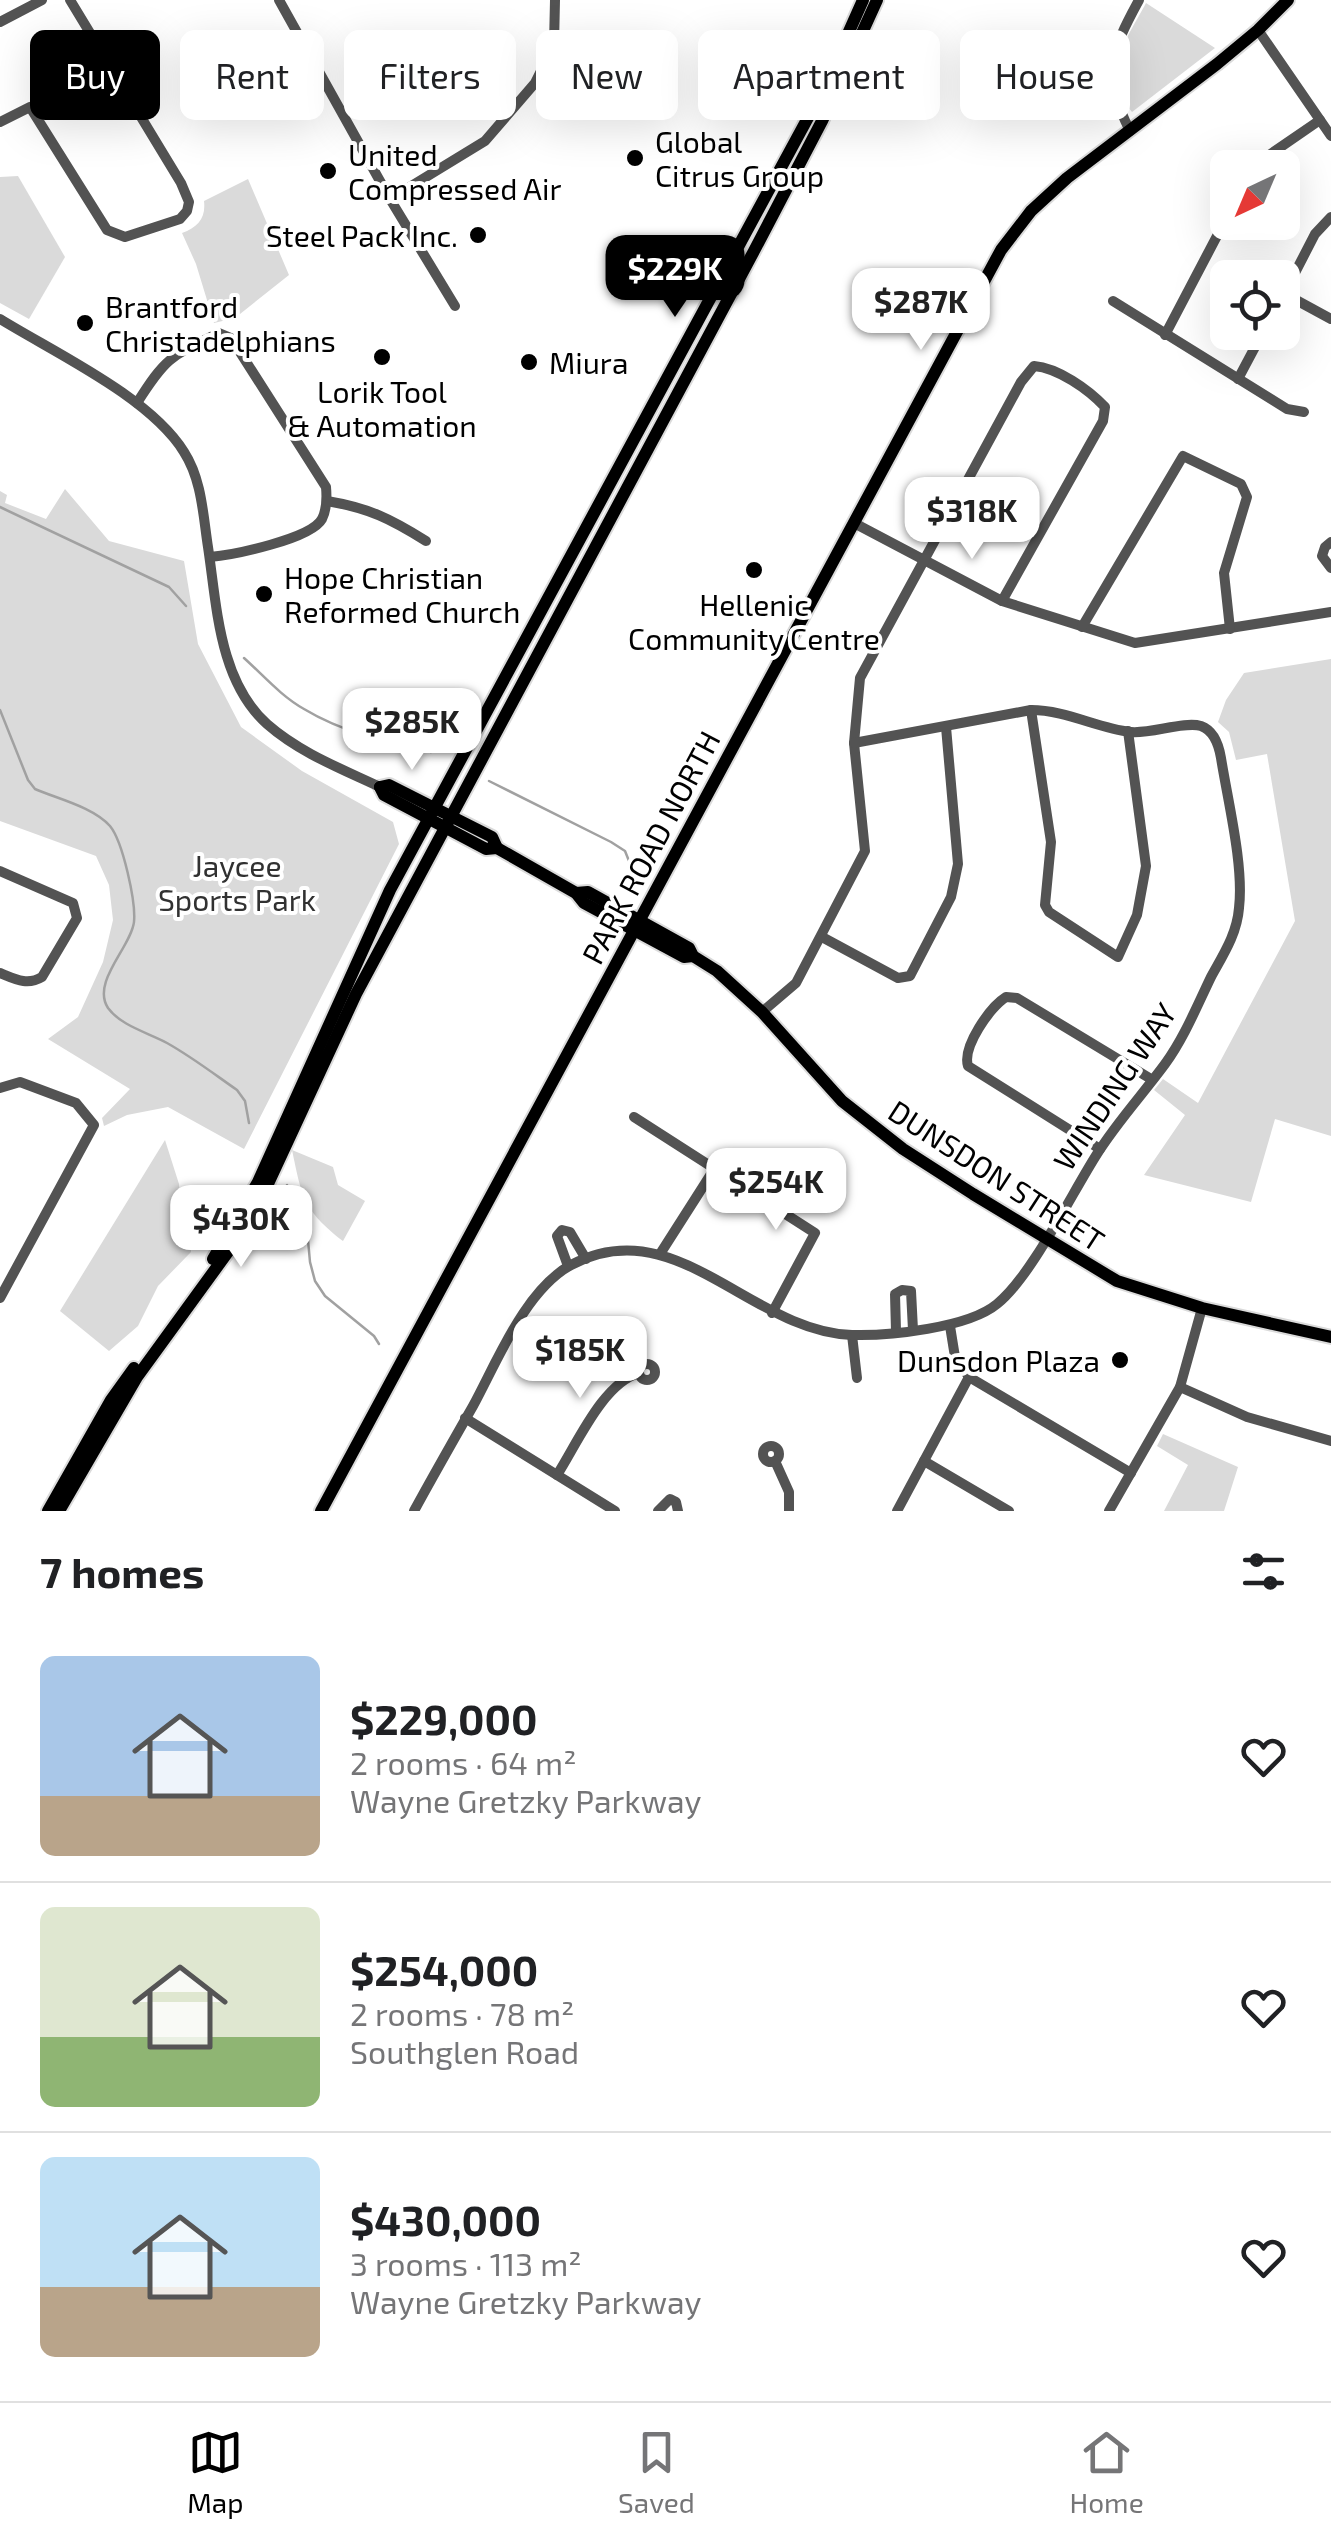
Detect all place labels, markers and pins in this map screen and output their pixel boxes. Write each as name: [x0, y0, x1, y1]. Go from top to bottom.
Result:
place label: Global Citrus Group: [655, 123, 824, 193]
place label: United Compressed Air: [348, 136, 561, 206]
marker: Global Citrus Group: [624, 147, 646, 169]
marker: United Compressed Air: [317, 160, 339, 182]
place label: Steel Pack Inc.: [266, 217, 458, 253]
marker: Steel Pack Inc.: [467, 224, 489, 246]
pin: $229K: [605, 235, 745, 320]
pin: $287K: [851, 268, 991, 353]
place label: Brantford Christadelphians: [105, 288, 336, 358]
marker: Brantford Christadelphians: [74, 312, 96, 334]
place label: Miura: [549, 344, 628, 380]
marker: Lorik Tool & Automation: [371, 346, 393, 368]
marker: Miura: [518, 351, 540, 373]
place label: Lorik Tool & Automation: [287, 373, 477, 443]
pin: $318K: [902, 477, 1042, 562]
place label: Hope Christian Reformed Church: [284, 559, 520, 629]
marker: Hellenic Community Centre: [743, 559, 765, 581]
marker: Hope Christian Reformed Church: [253, 583, 275, 605]
place label: Hellenic Community Centre: [628, 586, 880, 656]
pin: $285K: [342, 688, 482, 773]
pin: $254K: [706, 1148, 846, 1233]
pin: $430K: [171, 1185, 311, 1270]
pin: $185K: [510, 1316, 650, 1401]
place label: Dunsdon Plaza: [897, 1342, 1100, 1378]
marker: Dunsdon Plaza: [1109, 1349, 1131, 1371]

